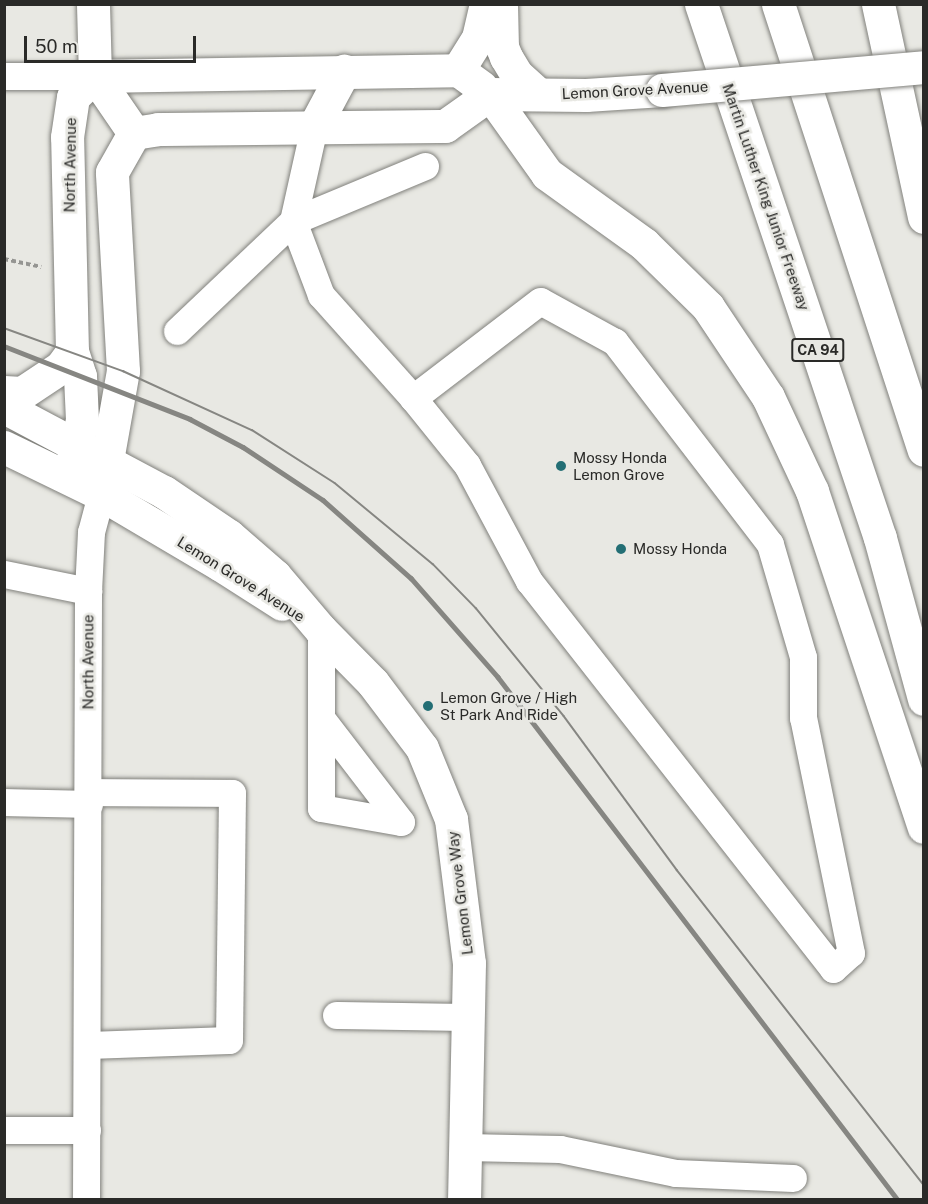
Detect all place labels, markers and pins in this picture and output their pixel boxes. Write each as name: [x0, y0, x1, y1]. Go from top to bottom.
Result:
place label: Mossy Honda Lemon Grove: [573, 448, 667, 483]
marker: Mossy Honda Lemon Grove: [554, 459, 568, 473]
place label: Mossy Honda: [633, 540, 727, 558]
marker: Mossy Honda: [614, 542, 628, 556]
place label: Lemon Grove / High St Park And Ride: [440, 688, 577, 723]
marker: Lemon Grove / High St Park And Ride: [421, 699, 435, 713]

